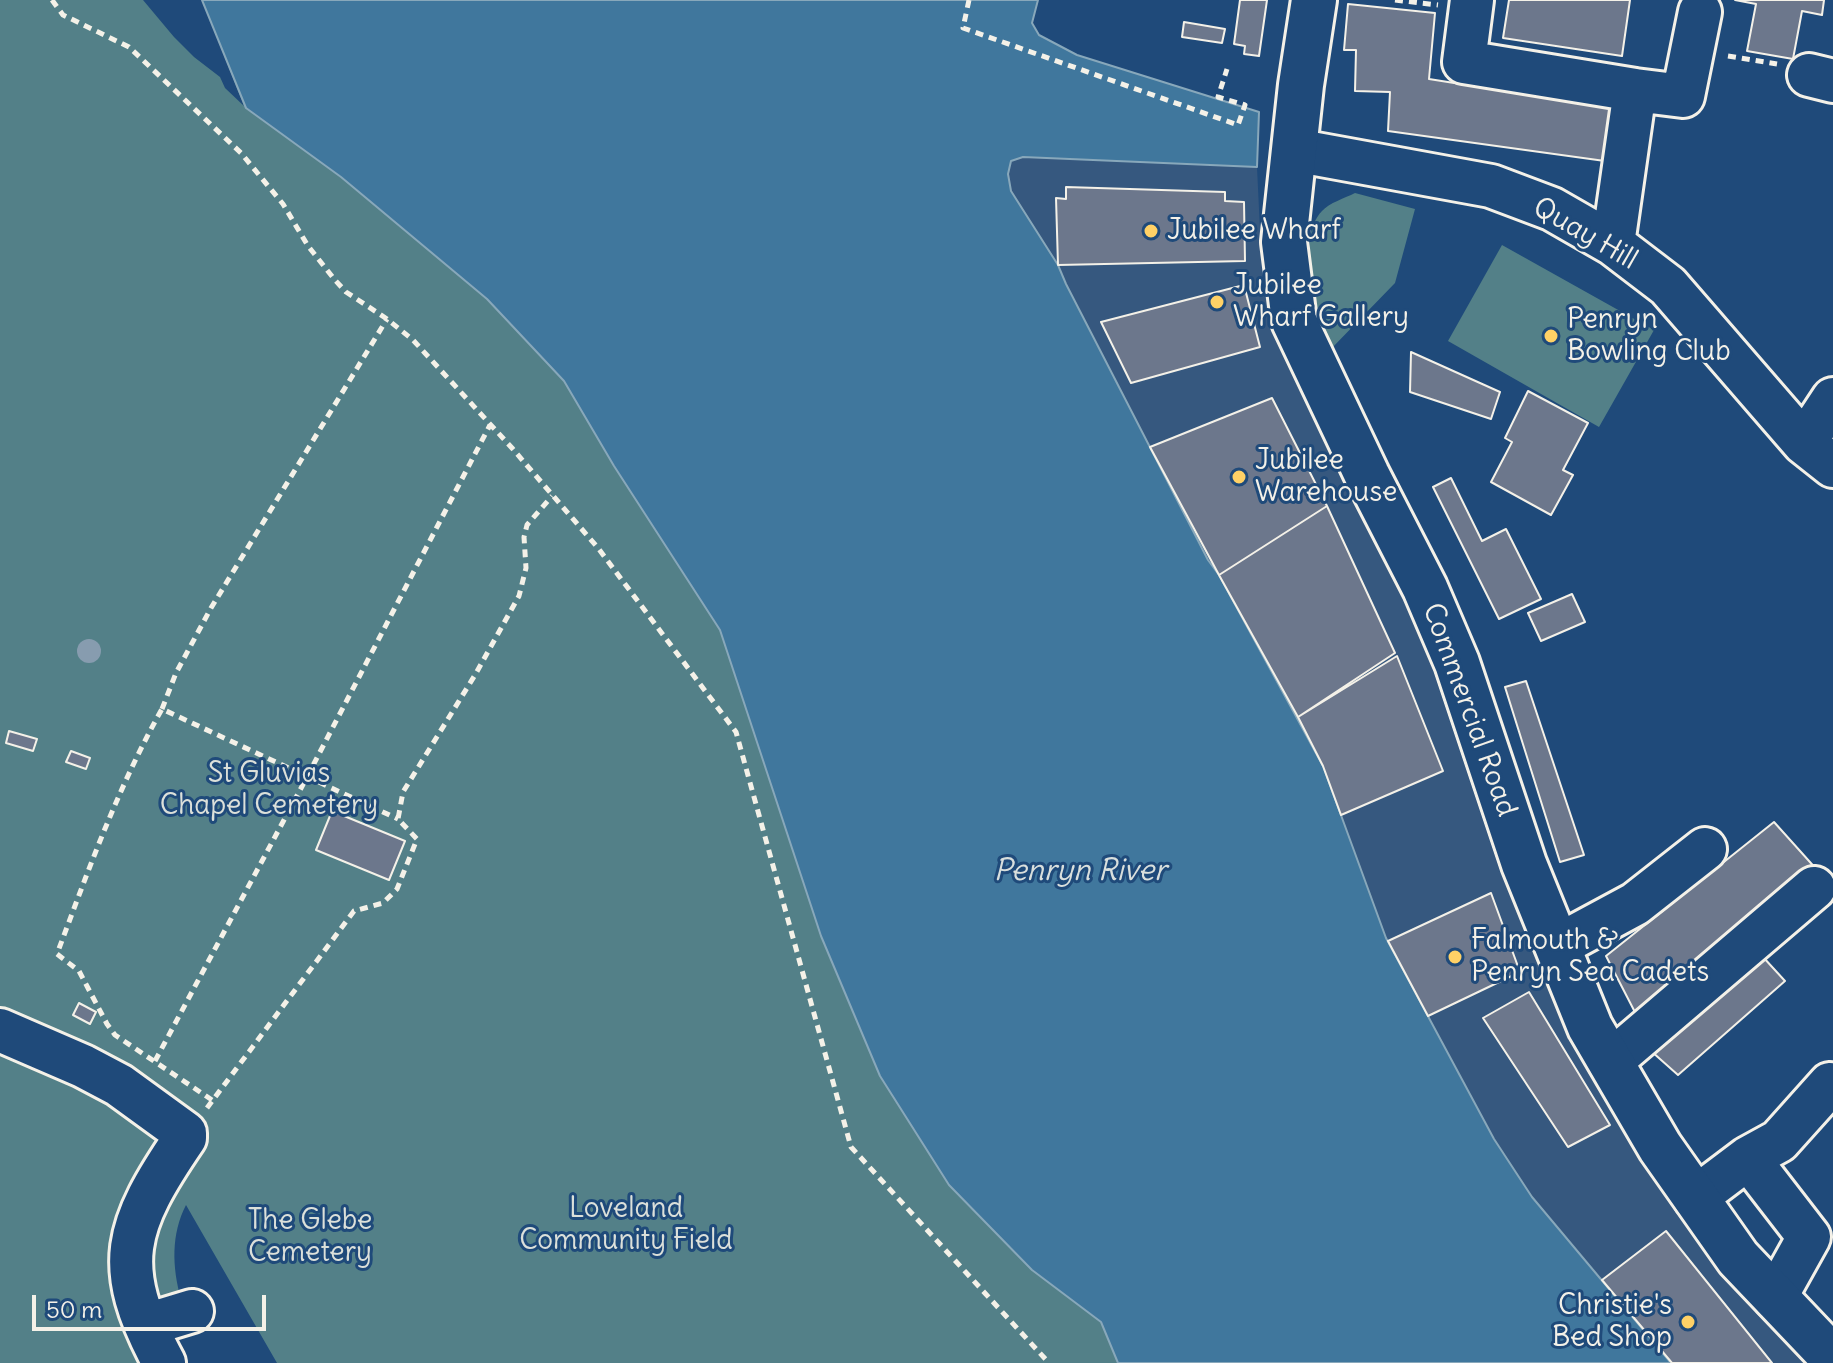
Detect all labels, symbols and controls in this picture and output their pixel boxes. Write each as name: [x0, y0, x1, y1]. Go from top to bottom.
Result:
street label: Quay Hill: [1527, 191, 1643, 277]
place label: Jubilee Wharf: [1167, 214, 1341, 248]
marker: Jubilee Wharf: [1142, 222, 1160, 240]
place label: Jubilee Wharf Gallery: [1233, 269, 1409, 335]
marker: Jubilee Wharf Gallery: [1208, 293, 1226, 311]
place label: Penryn Bowling Club: [1567, 303, 1731, 369]
marker: Penryn Bowling Club: [1542, 327, 1560, 345]
place label: Jubilee Warehouse: [1255, 444, 1397, 510]
marker: Jubilee Warehouse: [1230, 468, 1248, 486]
street label: Commercial Road: [1415, 599, 1523, 821]
park label: St Gluvias Chapel Cemetery: [160, 757, 378, 823]
water label: Penryn River: [994, 853, 1166, 889]
place label: Falmouth & Penryn Sea Cadets: [1471, 924, 1709, 990]
marker: Falmouth & Penryn Sea Cadets: [1446, 948, 1464, 966]
park label: Loveland Community Field: [519, 1192, 733, 1258]
park label: The Glebe Cemetery: [248, 1204, 372, 1270]
scale bar: [36, 1279, 270, 1329]
place label: Christie's Bed Shop: [1552, 1289, 1672, 1355]
text: 50 m: [46, 1294, 102, 1324]
marker: Christie's Bed Shop: [1679, 1313, 1697, 1331]

